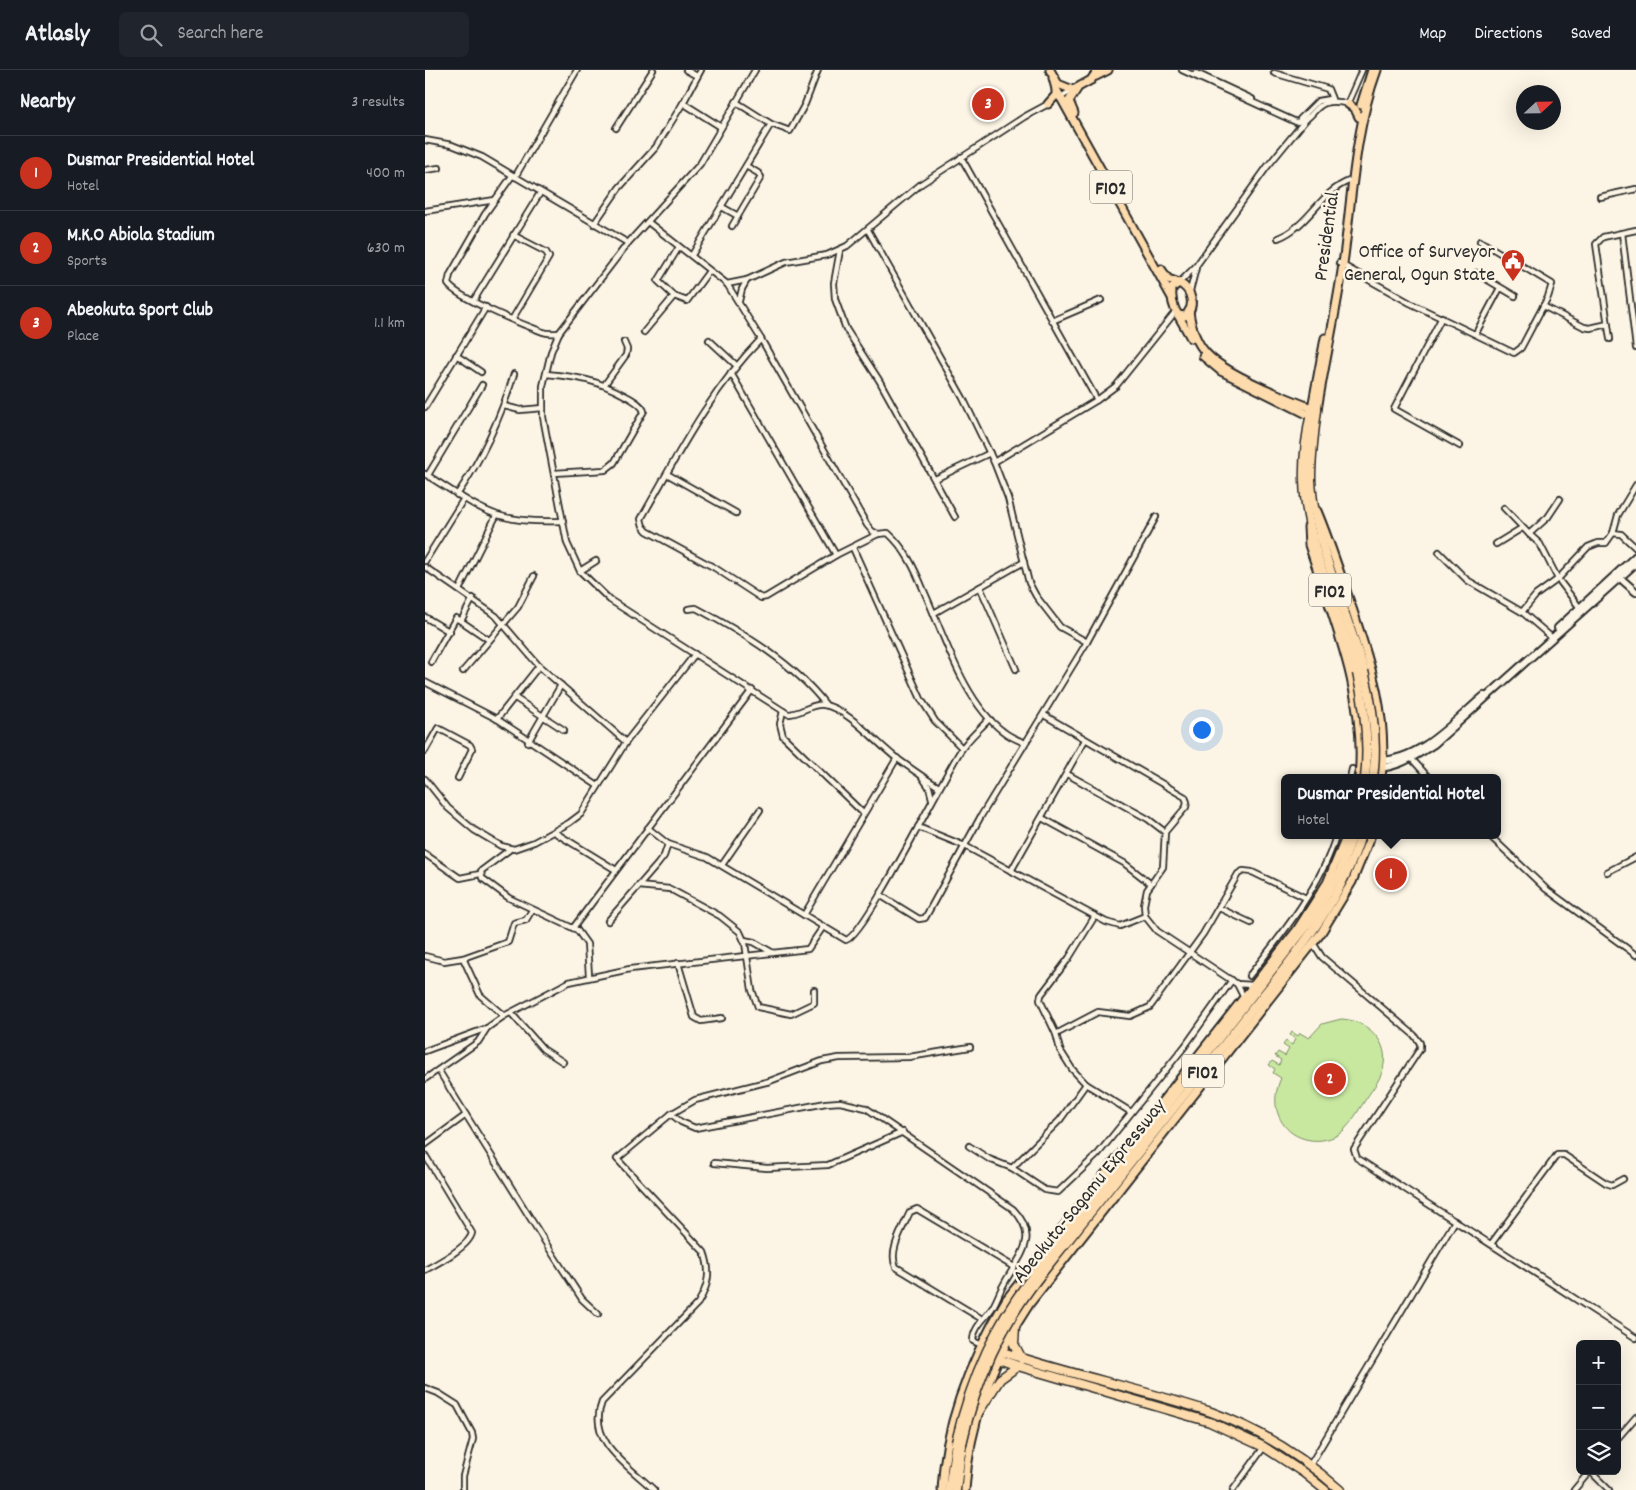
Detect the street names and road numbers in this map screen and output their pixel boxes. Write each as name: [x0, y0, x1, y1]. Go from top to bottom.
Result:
road number: F102: [1090, 170, 1132, 204]
street label: Presidential: [1308, 190, 1348, 283]
road number: F102: [1309, 574, 1351, 606]
road number: F102: [1182, 1054, 1224, 1088]
street label: Abeokuta-Sagamu Expressway: [1007, 1093, 1174, 1290]

